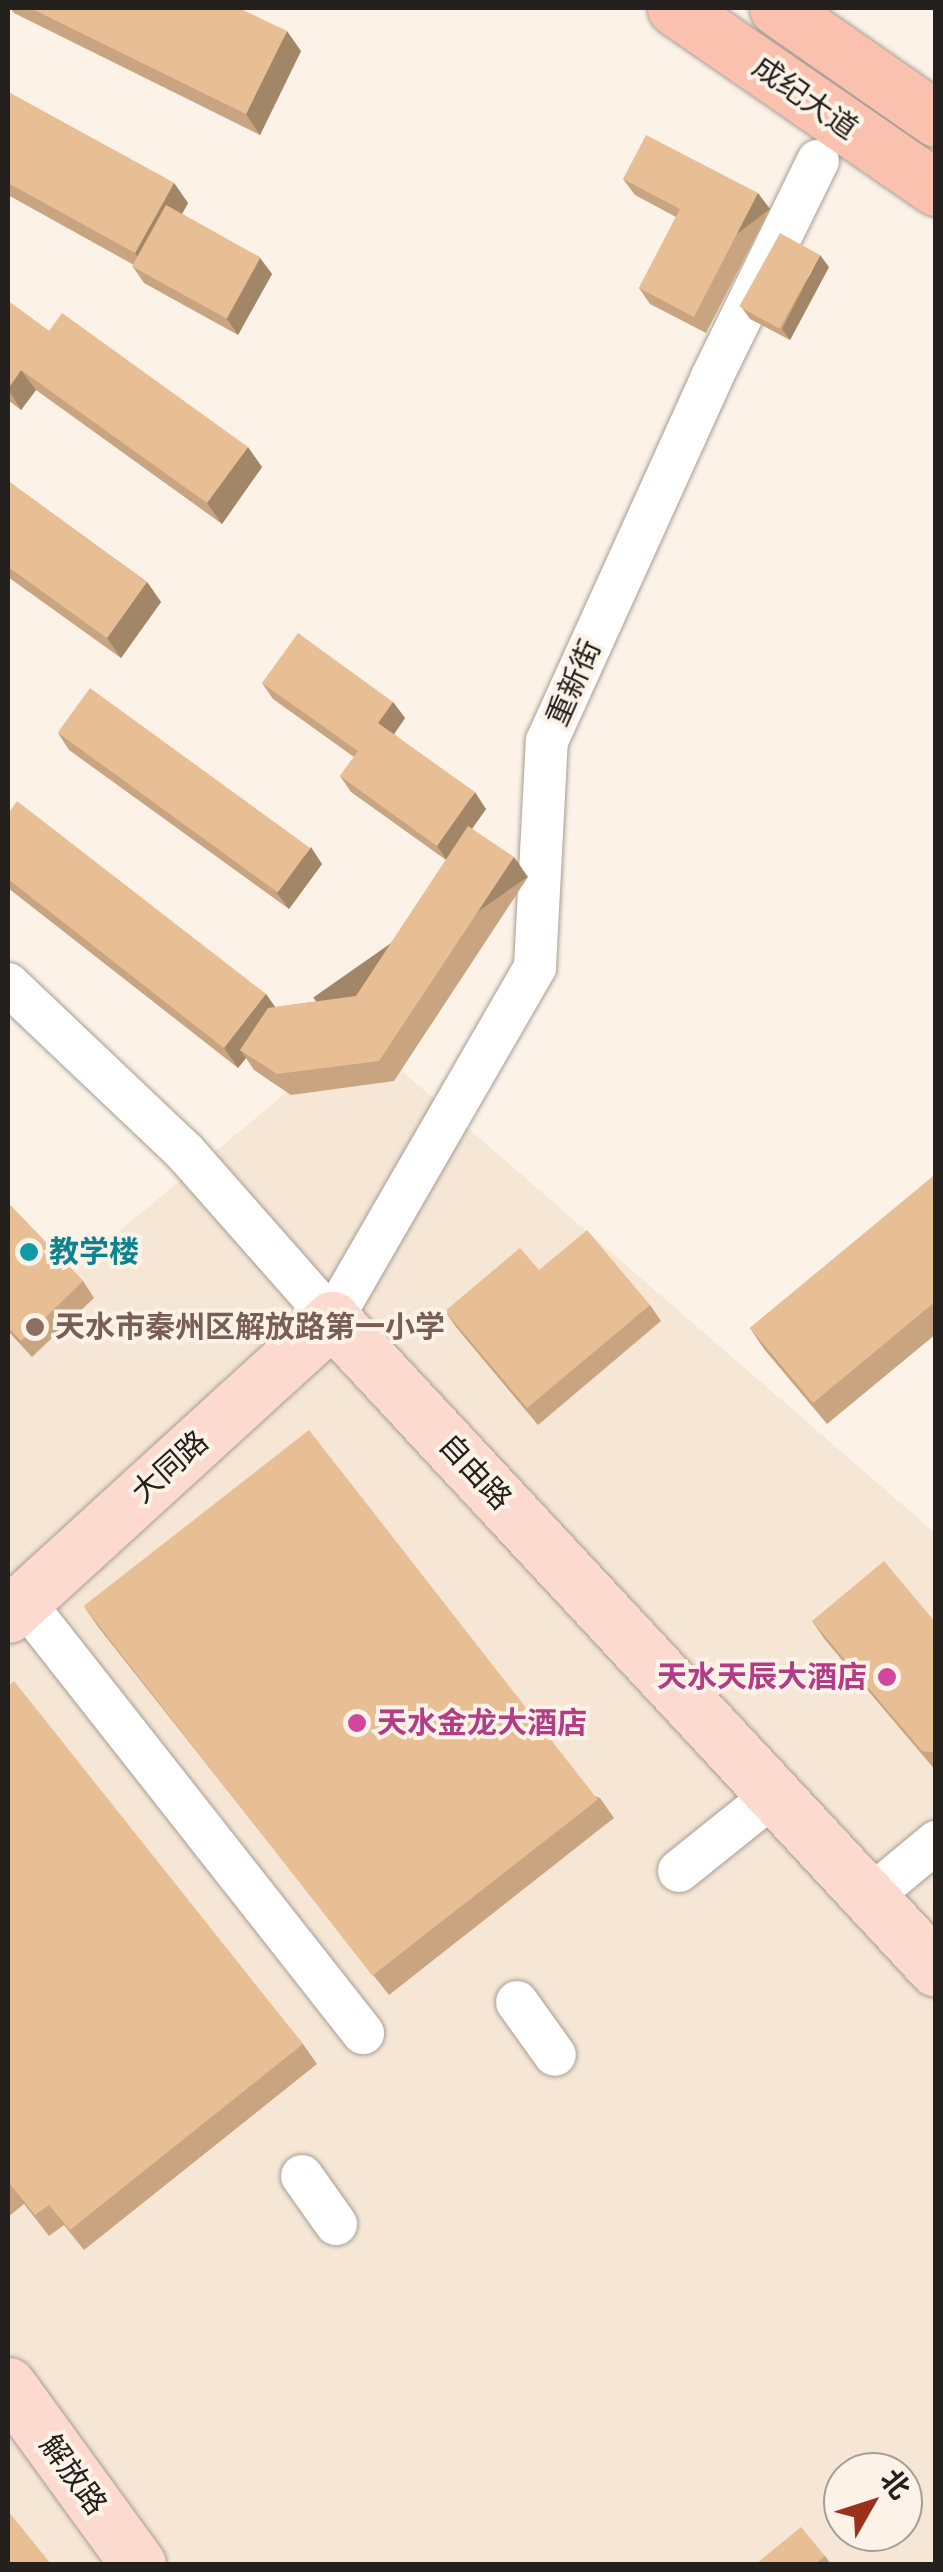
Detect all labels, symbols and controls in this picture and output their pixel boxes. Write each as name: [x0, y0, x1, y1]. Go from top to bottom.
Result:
street label: 成纪大道: [746, 49, 864, 147]
street label: 重新街: [539, 635, 609, 731]
place label: 教学楼: [49, 1234, 139, 1270]
marker: 教学楼: [18, 1241, 40, 1263]
place label: 天水市秦州区解放路第一小学: [55, 1309, 445, 1345]
marker: 天水市秦州区解放路第一小学: [24, 1316, 46, 1338]
street label: 大同路: [125, 1424, 215, 1510]
street label: 自由路: [431, 1427, 519, 1517]
place label: 天水天辰大酒店: [657, 1659, 867, 1695]
marker: 天水天辰大酒店: [876, 1666, 898, 1688]
place label: 天水金龙大酒店: [377, 1705, 587, 1741]
marker: 天水金龙大酒店: [346, 1712, 368, 1734]
street label: 解放路: [32, 2428, 114, 2522]
north arrow: [823, 2452, 923, 2552]
text: 北: [874, 2463, 917, 2505]

